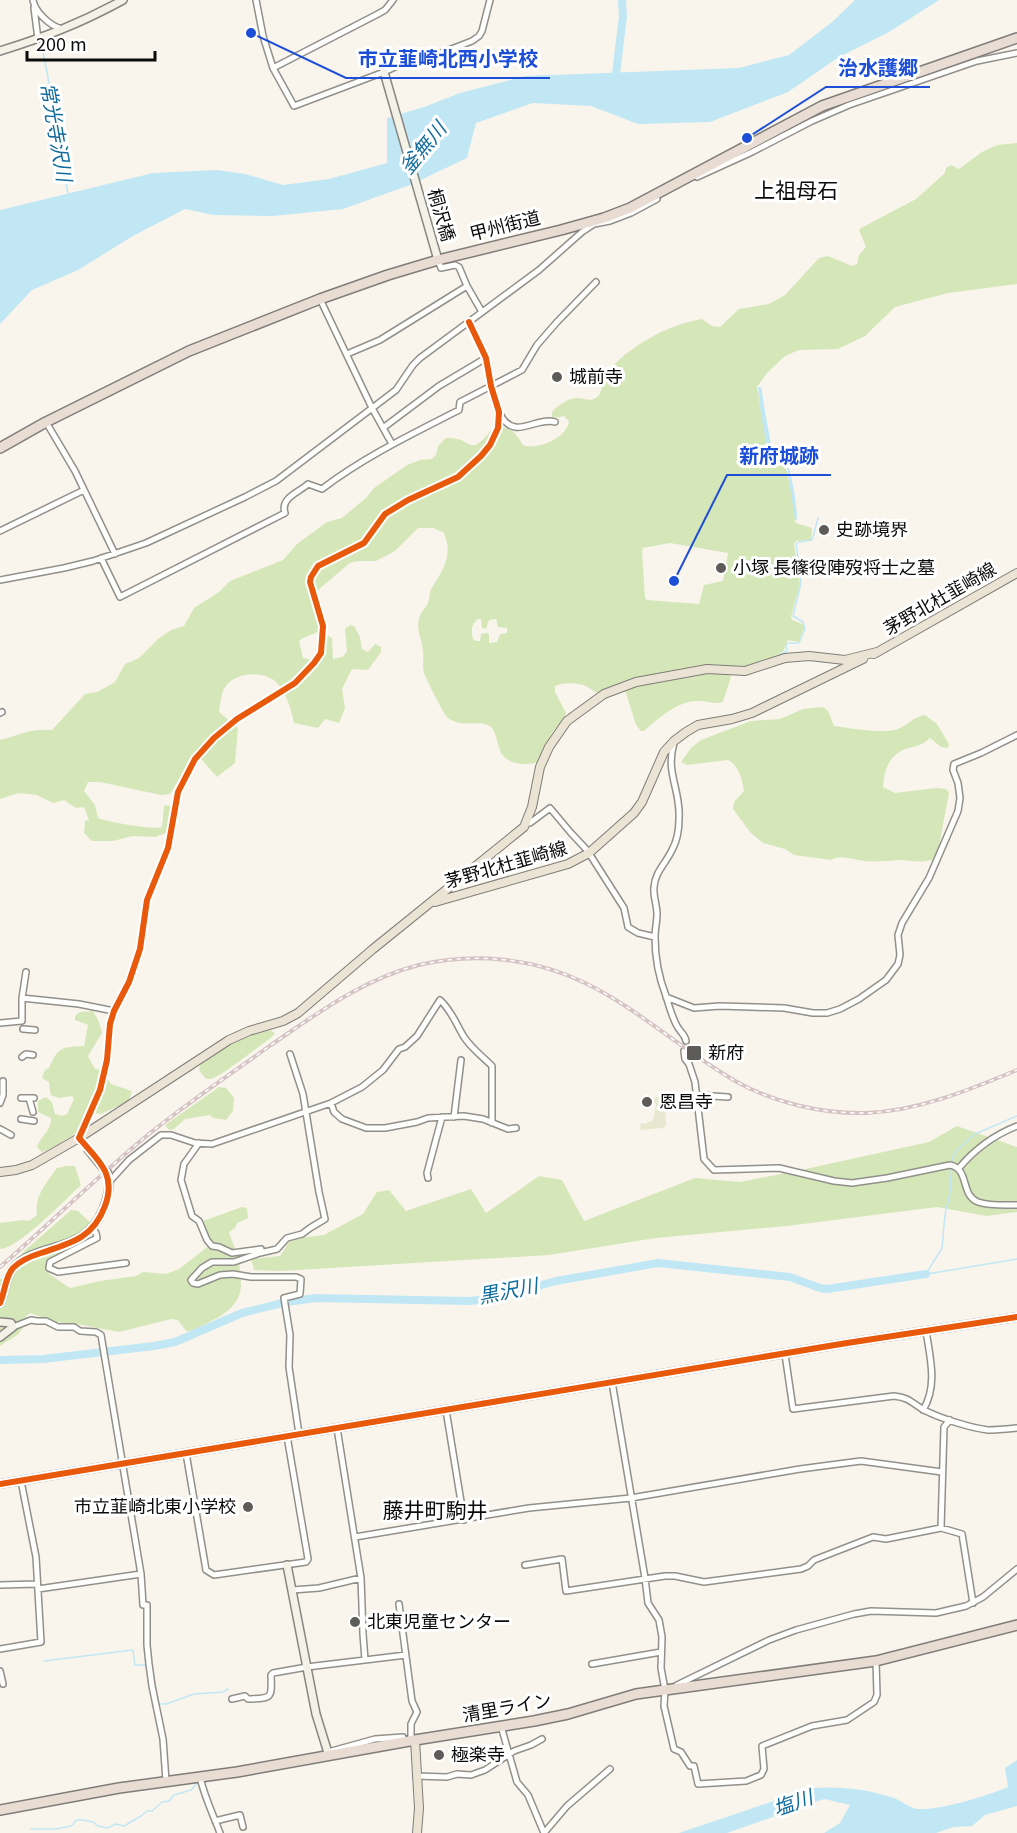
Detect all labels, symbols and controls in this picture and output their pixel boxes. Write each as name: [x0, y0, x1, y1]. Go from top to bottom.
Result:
scale bar: [27, 24, 154, 62]
text: 200 m: [36, 30, 87, 56]
callout: 市立韮崎北西小学校: [346, 40, 550, 78]
text: 市立韮崎北西小学校: [358, 43, 538, 72]
callout: 治水護郷: [826, 49, 930, 87]
text: 治水護郷: [838, 52, 918, 81]
water label: 常光寺沢川: [35, 80, 81, 185]
water label: 釜無川: [392, 113, 453, 179]
district label: 上祖母石: [754, 174, 838, 204]
street label: 桐沢橋: [423, 185, 463, 244]
street label: 甲州街道: [466, 203, 543, 245]
place label: 城前寺: [569, 362, 623, 388]
marker: 城前寺: [550, 370, 564, 384]
callout: 新府城跡: [727, 437, 831, 475]
text: 新府城跡: [739, 440, 819, 469]
place label: 史跡境界: [836, 515, 908, 541]
marker: 史跡境界: [817, 523, 831, 537]
place label: 小塚 長篠役陣歿将士之墓: [733, 553, 935, 579]
street label: 茅野北杜韮崎線: [878, 555, 1000, 640]
marker: 小塚 長篠役陣歿将士之墓: [714, 561, 728, 575]
street label: 茅野北杜韮崎線: [441, 833, 570, 893]
place label: 新府: [708, 1038, 744, 1064]
marker: 新府: [685, 1044, 703, 1062]
place label: 恩昌寺: [659, 1087, 713, 1113]
marker: 恩昌寺: [640, 1095, 654, 1109]
water label: 黒沢川: [475, 1269, 542, 1309]
place label: 市立韮崎北東小学校: [74, 1492, 236, 1518]
district label: 藤井町駒井: [383, 1494, 488, 1524]
marker: 市立韮崎北東小学校: [241, 1500, 255, 1514]
place label: 北東児童センター: [367, 1607, 511, 1633]
marker: 北東児童センター: [348, 1615, 362, 1629]
street label: 清里ライン: [460, 1685, 553, 1727]
place label: 極楽寺: [451, 1740, 505, 1766]
marker: 極楽寺: [432, 1748, 446, 1762]
water label: 塩川: [769, 1781, 818, 1822]

